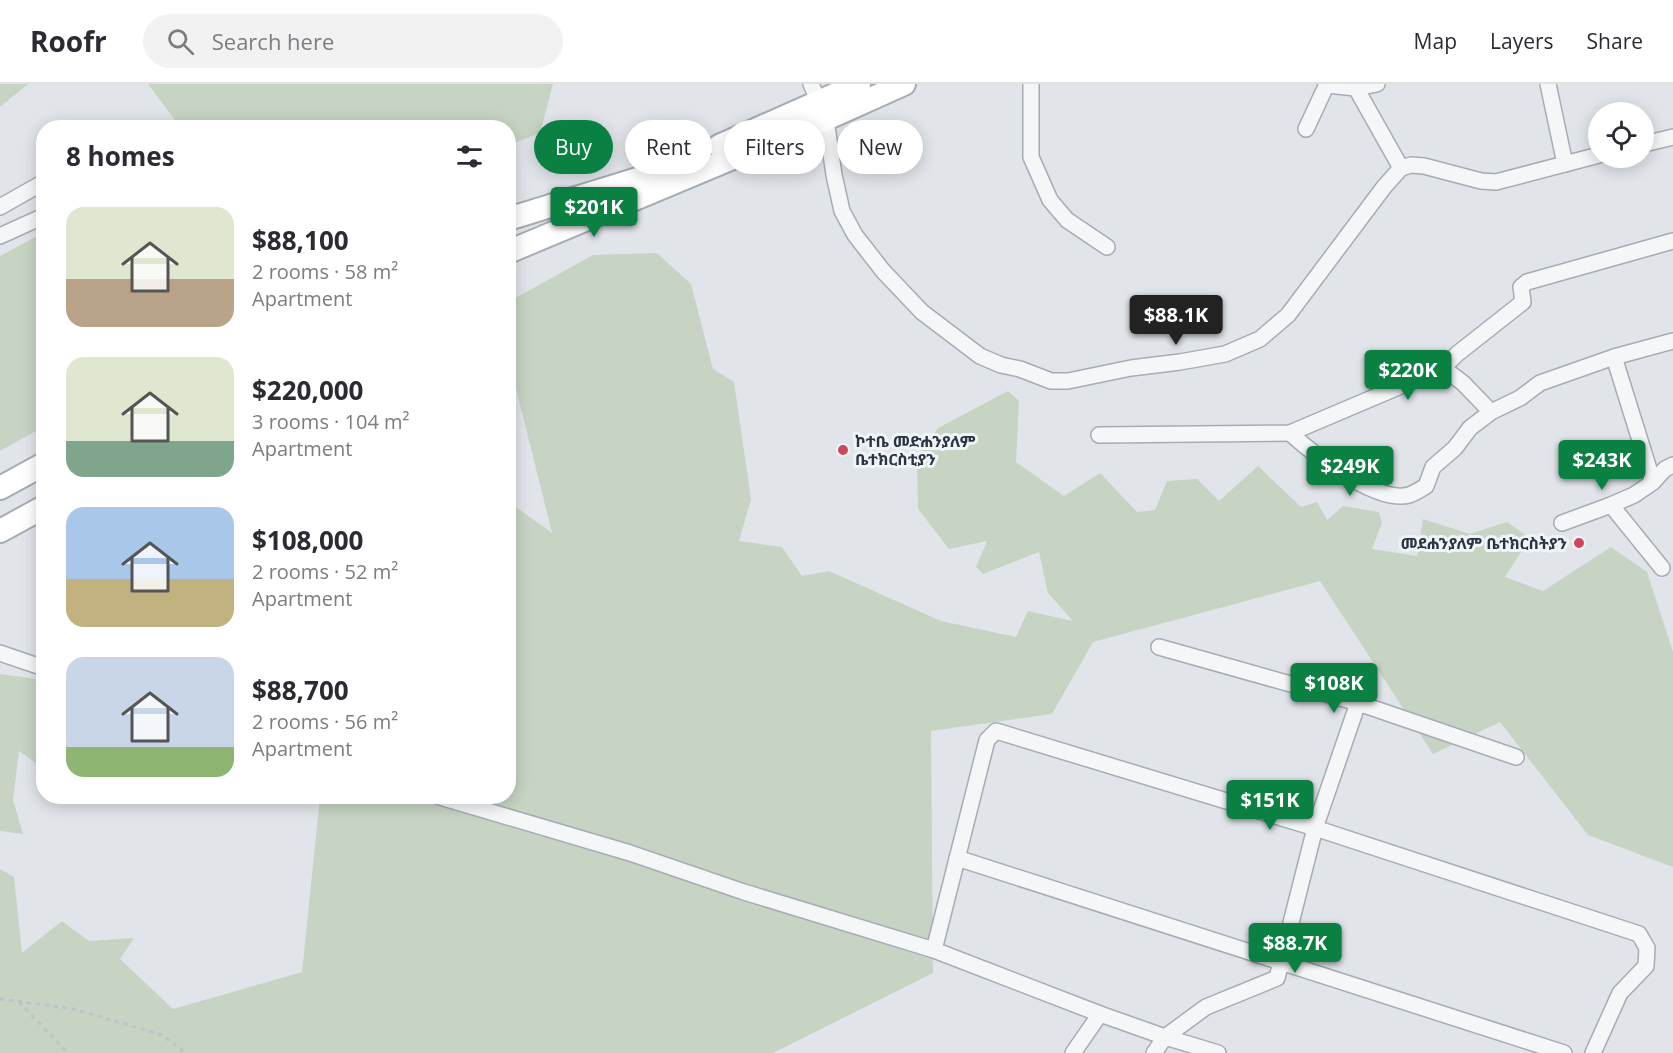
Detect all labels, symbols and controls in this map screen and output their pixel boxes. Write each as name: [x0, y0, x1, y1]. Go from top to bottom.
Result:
search box: [143, 14, 563, 68]
text: Roofr: [30, 22, 107, 60]
icon: search: [164, 25, 197, 58]
text: Search here: [212, 26, 334, 56]
text: Map: [1414, 27, 1457, 55]
text: Layers: [1490, 27, 1554, 55]
text: Share: [1587, 27, 1643, 55]
map controls: [1588, 102, 1654, 168]
button: locate: [1588, 102, 1654, 168]
chip: Buy: [534, 120, 613, 174]
chip: Rent: [625, 120, 712, 174]
chip: Filters: [724, 120, 825, 174]
chip: New: [837, 120, 923, 174]
text: 8 homes: [66, 138, 175, 174]
icon: filters: [453, 140, 486, 173]
pin: $201K: [552, 187, 636, 238]
text: $201K: [564, 193, 624, 220]
text: $88,100: [252, 222, 349, 258]
icon: home: [114, 231, 186, 303]
text: 2 rooms · 58 m²: [252, 258, 398, 285]
text: Apartment: [252, 285, 352, 312]
pin: $88.1K: [1127, 295, 1225, 346]
text: $88.1K: [1144, 301, 1208, 328]
pin: $220K: [1366, 350, 1450, 401]
text: $220K: [1378, 356, 1438, 383]
text: $220,000: [252, 372, 363, 408]
icon: home: [114, 381, 186, 453]
text: 3 rooms · 104 m²: [252, 408, 410, 435]
place label: ኮተቤ መድሐንያለም ቤተክርስቲያን: [855, 430, 976, 470]
text: Apartment: [252, 435, 352, 462]
pin: $243K: [1560, 440, 1644, 491]
marker: ኮተቤ መድሐንያለም ቤተክርስቲያን: [836, 443, 850, 457]
pin: $249K: [1308, 446, 1392, 497]
text: $243K: [1572, 446, 1632, 473]
text: $249K: [1320, 452, 1380, 479]
text: $108,000: [252, 522, 363, 558]
icon: home: [114, 531, 186, 603]
place label: መደሐንያለም ቤተክርስትያን: [1401, 532, 1567, 554]
marker: መደሐንያለም ቤተክርስትያን: [1572, 536, 1586, 550]
text: 2 rooms · 52 m²: [252, 558, 398, 585]
text: Apartment: [252, 585, 352, 612]
pin: $108K: [1292, 663, 1376, 714]
text: $108K: [1304, 669, 1364, 696]
text: $88,700: [252, 672, 349, 708]
icon: home: [114, 681, 186, 753]
text: 2 rooms · 56 m²: [252, 708, 398, 735]
text: Apartment: [252, 735, 352, 762]
pin: $151K: [1228, 780, 1312, 831]
text: $151K: [1240, 786, 1300, 813]
pin: $88.7K: [1246, 923, 1344, 974]
text: $88.7K: [1263, 929, 1327, 956]

